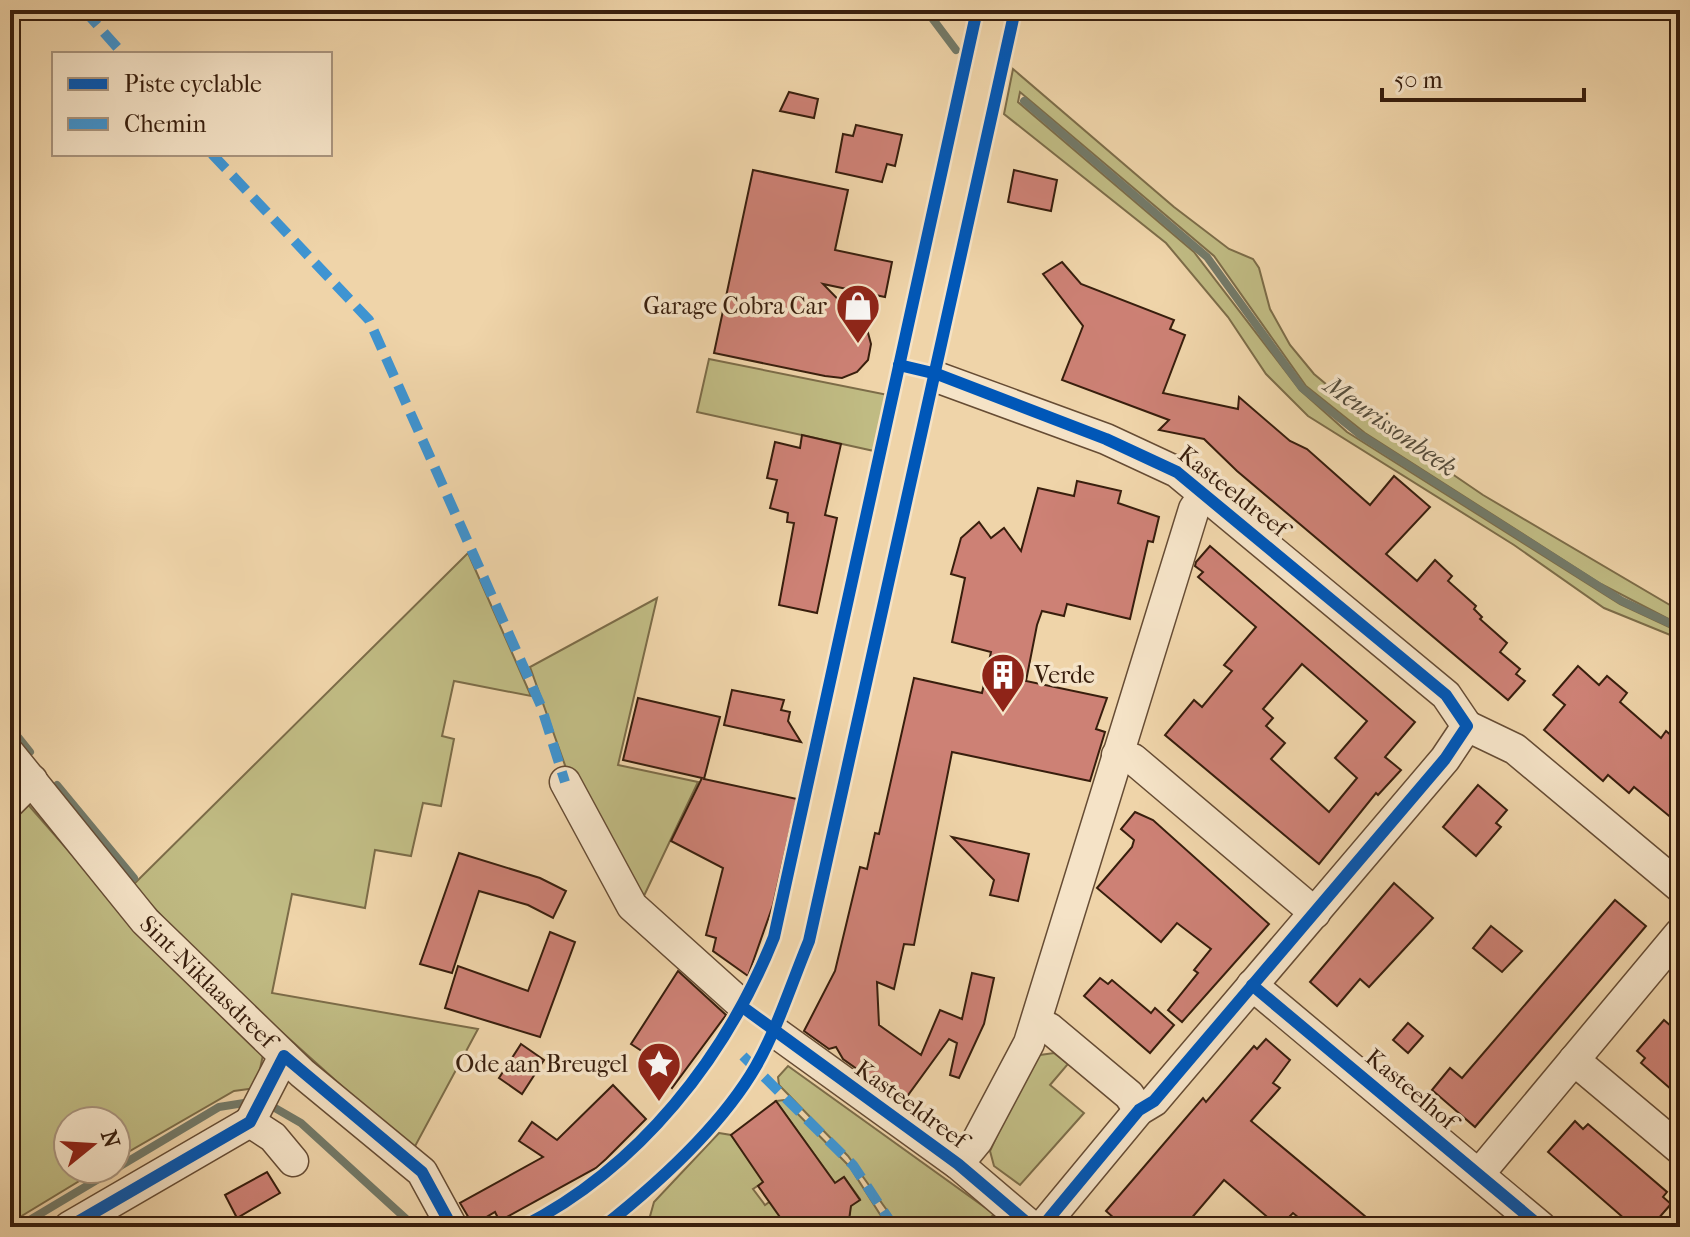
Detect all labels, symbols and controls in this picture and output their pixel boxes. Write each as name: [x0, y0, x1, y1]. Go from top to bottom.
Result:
legend: [52, 52, 332, 156]
scale bar: [1382, 52, 1584, 102]
text: 50 m: [1394, 66, 1443, 94]
text: Piste cyclable: [124, 70, 262, 98]
text: Chemin: [124, 110, 206, 138]
shop icon: Garage Cobra Car: [834, 282, 882, 345]
place label: Garage Cobra Car: [643, 292, 828, 320]
water label: Meurissonbeek: [1317, 368, 1463, 483]
street label: Kasteeldreef: [1173, 440, 1297, 546]
building icon: Verde: [979, 651, 1027, 714]
place label: Verde: [1033, 661, 1095, 689]
street label: Sint-Niklaasdreef: [134, 910, 285, 1057]
place icon: Ode aan Breugel: [635, 1040, 683, 1103]
street label: Kasteelhof: [1360, 1043, 1466, 1138]
place label: Ode aan Breugel: [455, 1050, 628, 1078]
street label: Kasteeldreef: [850, 1054, 976, 1157]
north arrow: [52, 1105, 132, 1185]
text: N: [95, 1127, 125, 1151]

